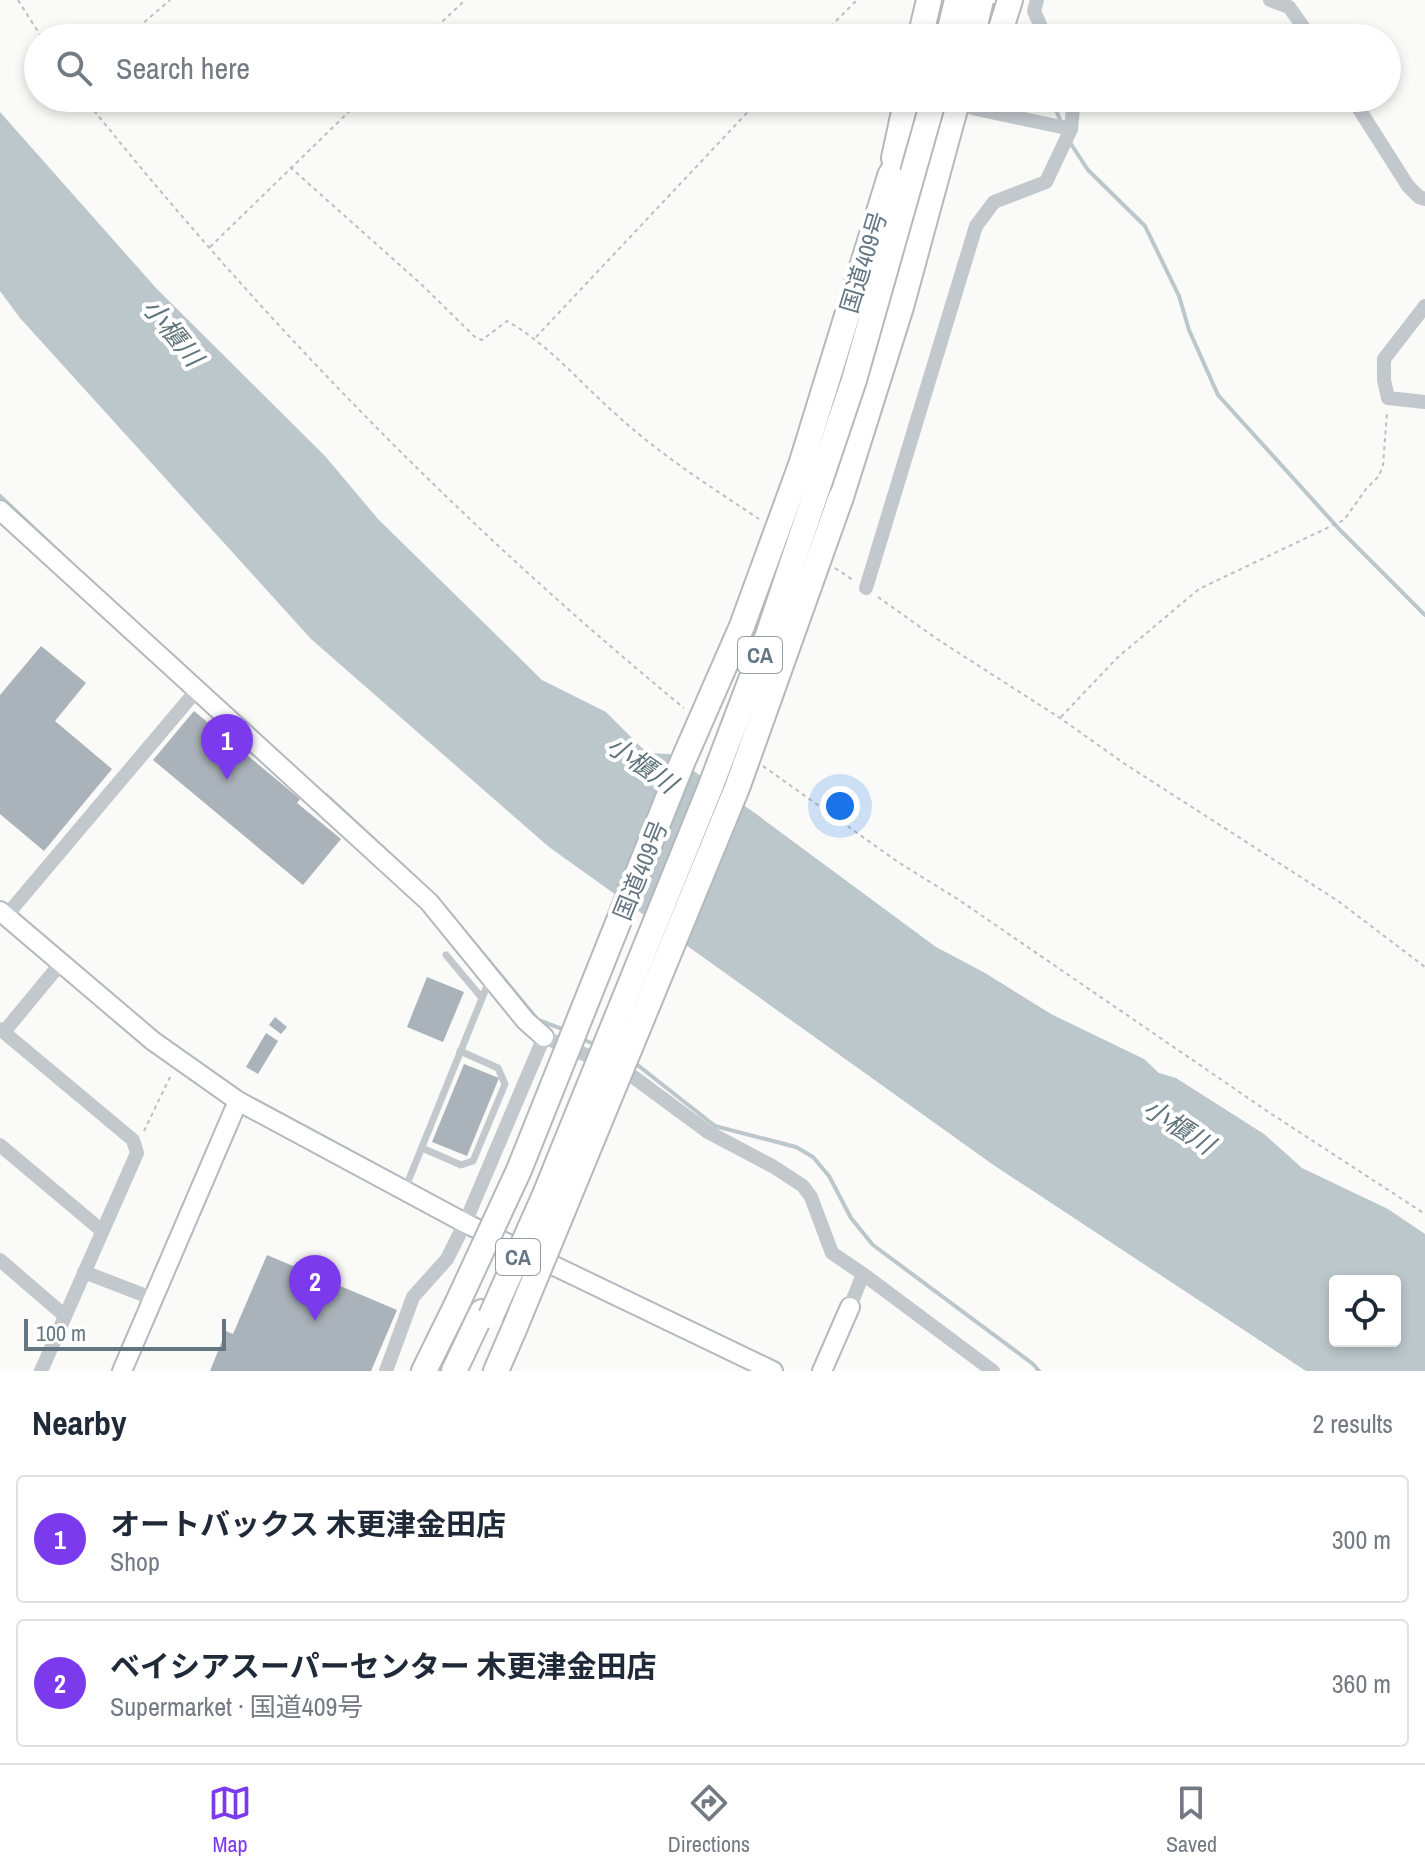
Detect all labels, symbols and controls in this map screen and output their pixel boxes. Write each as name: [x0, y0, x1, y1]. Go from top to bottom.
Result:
search box: [24, 24, 1401, 112]
icon: search: [52, 46, 96, 90]
text: Search here: [116, 48, 250, 88]
street label: 国道409号: [832, 207, 894, 317]
water label: 小櫃川: [135, 291, 213, 376]
road number: CA: [738, 637, 782, 673]
pin: 1: [201, 714, 253, 780]
water label: 小櫃川: [600, 727, 686, 802]
your location: [820, 786, 860, 826]
street label: 国道409号: [606, 815, 674, 925]
water label: 小櫃川: [1137, 1090, 1224, 1164]
road number: CA: [496, 1239, 540, 1275]
pin: 2: [289, 1255, 341, 1321]
map controls: [1329, 1275, 1401, 1347]
button: locate: [1329, 1275, 1401, 1347]
scale bar: [24, 1315, 226, 1351]
text: 100 m: [36, 1318, 86, 1348]
text: Nearby: [32, 1400, 127, 1446]
text: 2 results: [1312, 1406, 1393, 1441]
text: オートバックス 木更津金田店: [110, 1504, 506, 1544]
text: 1: [54, 1522, 66, 1557]
text: 300 m: [1332, 1522, 1391, 1557]
text: Shop: [110, 1544, 160, 1579]
text: ベイシアスーパーセンター 木更津金田店: [110, 1646, 657, 1686]
text: 2: [54, 1666, 66, 1701]
text: 360 m: [1332, 1666, 1391, 1701]
text: Supermarket · 国道409号: [110, 1689, 363, 1724]
tab: Map: [208, 1781, 252, 1859]
tab: Directions: [668, 1781, 750, 1859]
tab: Saved: [1166, 1781, 1217, 1859]

